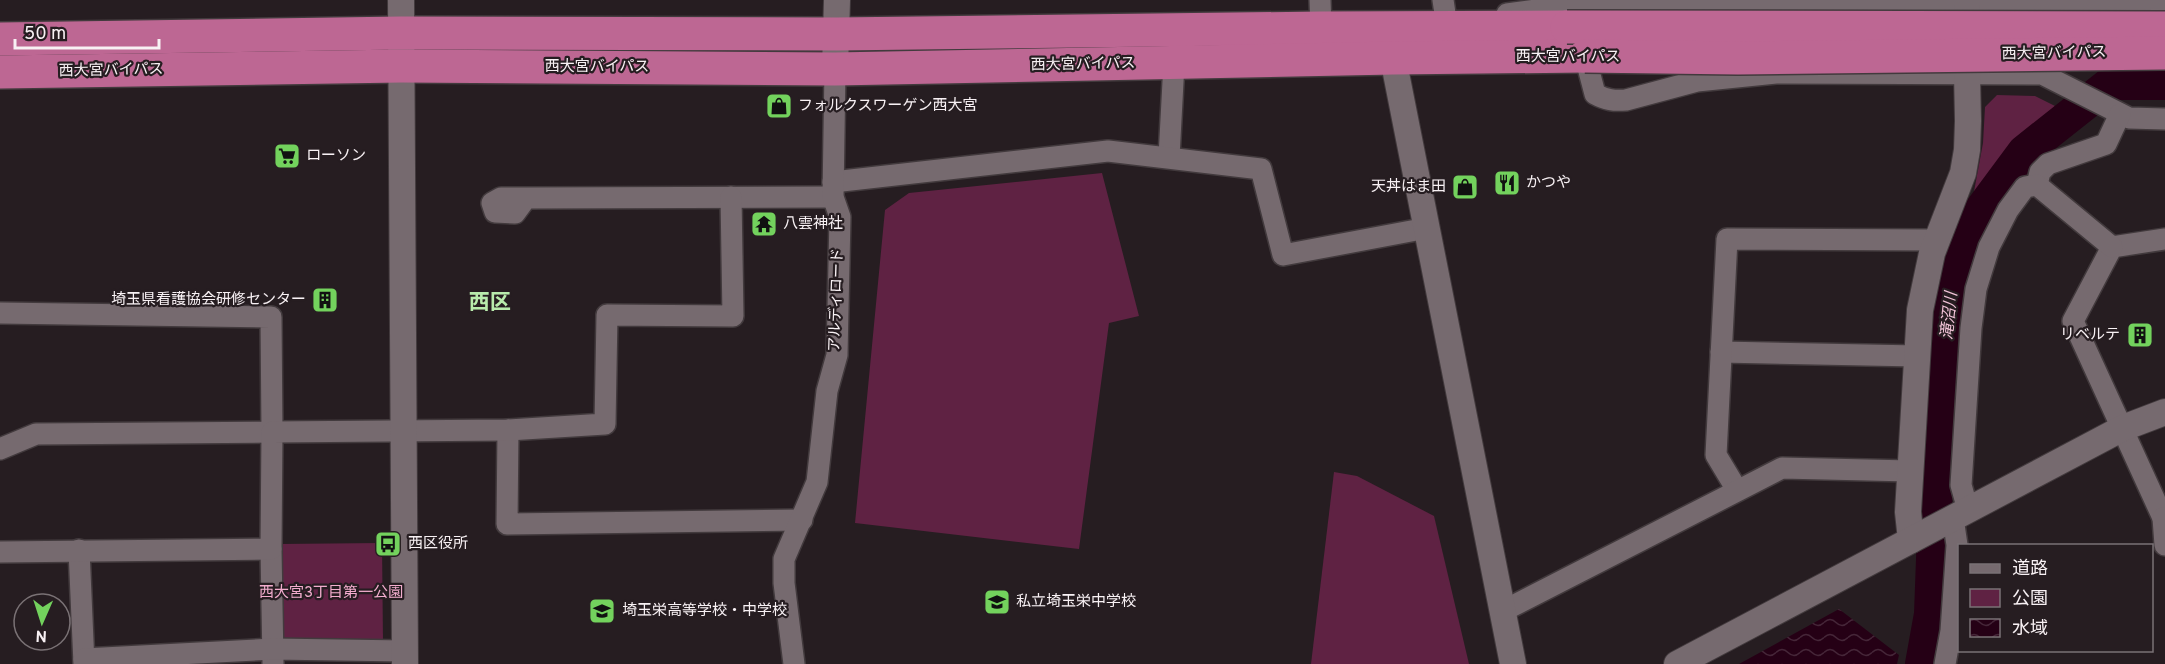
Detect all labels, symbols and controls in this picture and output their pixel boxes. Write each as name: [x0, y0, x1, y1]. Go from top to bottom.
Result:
scale bar: [15, 12, 159, 50]
text: 50 m: [24, 23, 66, 46]
street label: 西大宮バイパス: [2001, 44, 2107, 64]
street label: 西大宮バイパス: [1516, 48, 1620, 67]
street label: 西大宮バイパス: [1030, 55, 1136, 75]
street label: 西大宮バイパス: [545, 58, 649, 77]
street label: 西大宮バイパス: [58, 61, 164, 81]
shop icon: フォルクスワーゲン西大宮: [764, 91, 794, 121]
place label: フォルクスワーゲン西大宮: [798, 97, 978, 116]
supermarket icon: ローソン: [272, 141, 302, 171]
place label: ローソン: [306, 147, 366, 166]
restaurant icon: かつや: [1492, 168, 1522, 198]
shop icon: 天丼はま田: [1450, 172, 1480, 202]
place label: かつや: [1526, 174, 1571, 193]
place label: 天丼はま田: [1371, 177, 1446, 197]
temple icon: 八雲神社: [749, 209, 779, 239]
place label: 八雲神社: [783, 215, 843, 234]
street label: アルディロード: [826, 248, 848, 352]
building icon: 埼玉県看護協会研修センター: [310, 285, 340, 315]
water label: 滝沼川: [1938, 289, 1963, 341]
place label: 埼玉県看護協会研修センター: [111, 290, 306, 310]
district label: 西区: [469, 290, 511, 317]
building icon: リベルテ: [2125, 320, 2155, 350]
place label: リベルテ: [2060, 326, 2120, 345]
bus stop icon: 西区役所: [373, 529, 403, 559]
place label: 西区役所: [408, 535, 468, 554]
legend: [1958, 544, 2153, 652]
text: 道路: [2012, 558, 2048, 581]
park label: 西大宮3丁目第一公園: [259, 584, 403, 603]
school or university icon: 私立埼玉栄中学校: [982, 587, 1012, 617]
text: 公園: [2012, 588, 2048, 611]
north arrow: [12, 592, 72, 652]
place label: 私立埼玉栄中学校: [1016, 593, 1136, 612]
school or university icon: 埼玉栄高等学校・中学校: [587, 596, 617, 626]
place label: 埼玉栄高等学校・中学校: [622, 602, 787, 621]
text: 水域: [2012, 618, 2048, 641]
text: N: [35, 625, 48, 645]

